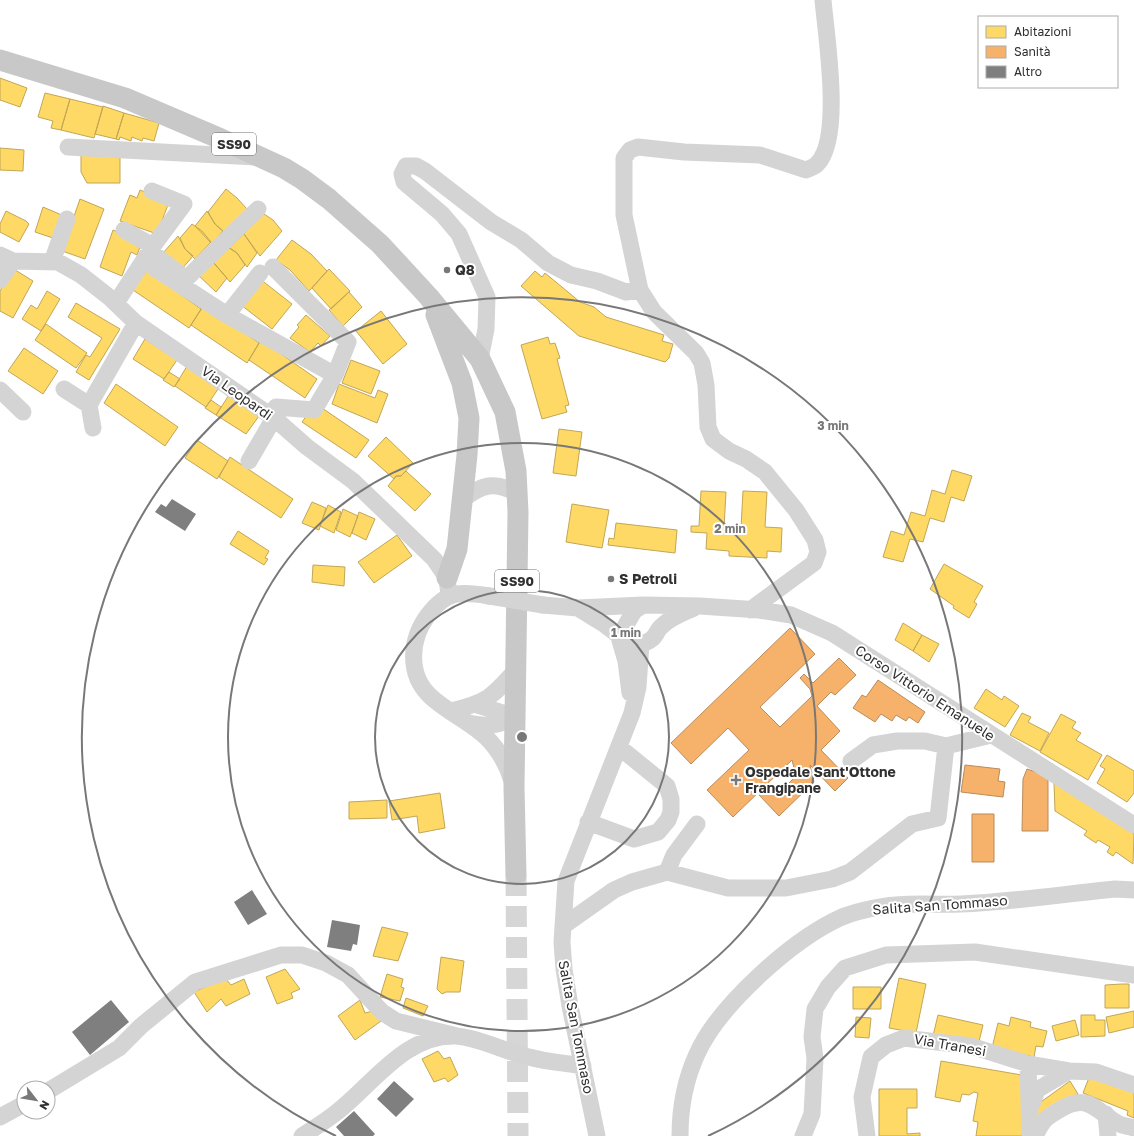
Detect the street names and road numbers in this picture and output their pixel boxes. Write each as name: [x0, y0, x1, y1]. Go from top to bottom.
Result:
road number: SS90: [212, 133, 256, 155]
street label: Via Leopardi: [198, 362, 276, 423]
road number: SS90: [495, 570, 539, 592]
street label: Corso Vittorio Emanuele: [852, 641, 998, 744]
street label: Salita San Tommaso: [872, 891, 1008, 918]
street label: Salita San Tommaso: [555, 959, 598, 1095]
street label: Via Tranesi: [913, 1030, 988, 1059]

